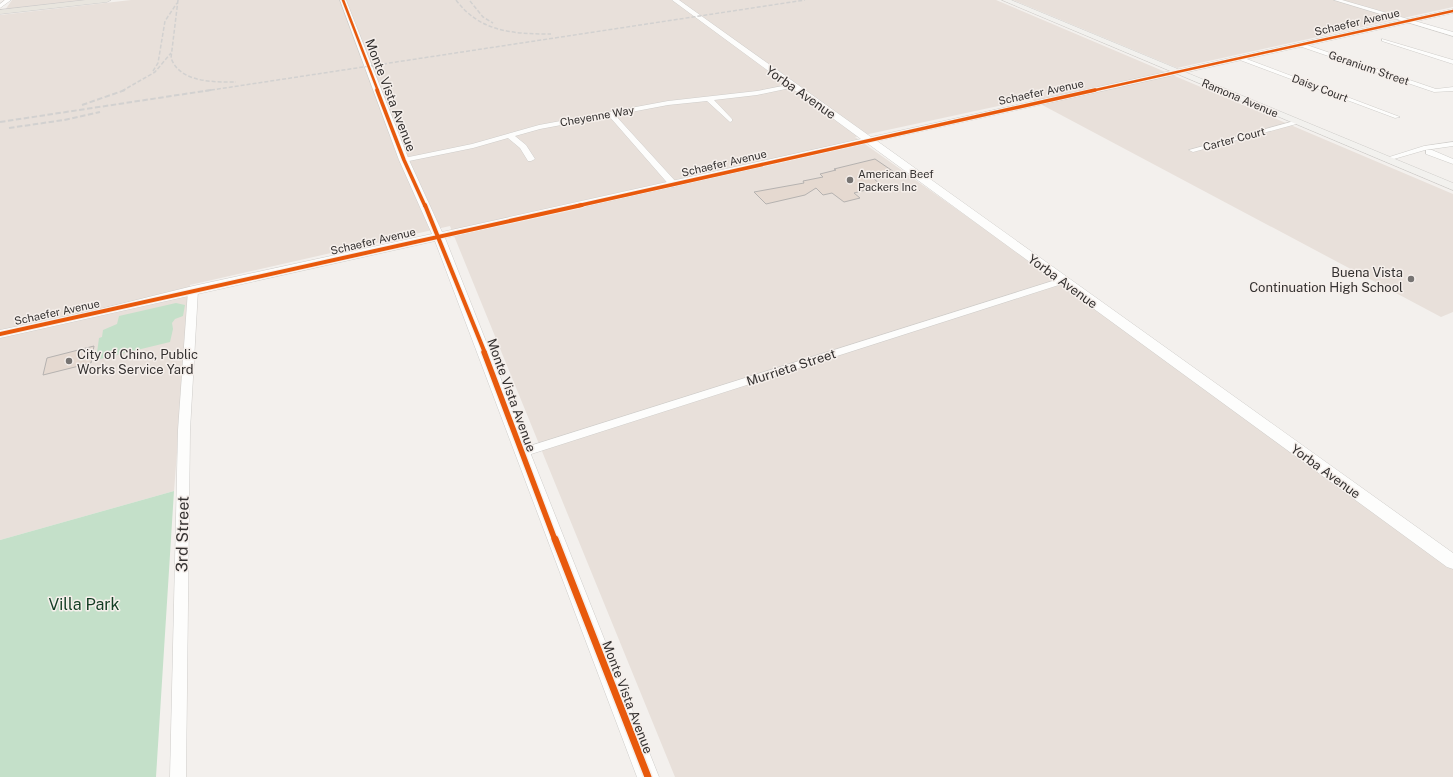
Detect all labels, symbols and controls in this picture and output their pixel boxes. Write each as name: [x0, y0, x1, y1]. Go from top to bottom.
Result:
street label: Schaefer Avenue: [1313, 6, 1401, 38]
street label: Monte Vista Avenue: [362, 37, 419, 154]
street label: Geranium Street: [1327, 49, 1411, 87]
street label: Yorba Avenue: [763, 63, 839, 122]
street label: Daisy Court: [1290, 72, 1350, 104]
street label: Ramona Avenue: [1200, 76, 1280, 120]
street label: Schaefer Avenue: [997, 77, 1085, 107]
street label: Cheyenne Way: [559, 104, 635, 128]
street label: Carter Court: [1202, 125, 1266, 153]
street label: Schaefer Avenue: [680, 147, 768, 179]
place label: American Beef Packers Inc: [858, 168, 934, 193]
marker: American Beef Packers Inc: [845, 175, 855, 185]
street label: Schaefer Avenue: [329, 225, 417, 257]
street label: Yorba Avenue: [1025, 251, 1100, 312]
place label: Buena Vista Continuation High School: [1249, 265, 1403, 295]
marker: Buena Vista Continuation High School: [1406, 274, 1416, 284]
street label: Schaefer Avenue: [13, 297, 101, 327]
street label: Monte Vista Avenue: [484, 336, 539, 454]
street label: Murrieta Street: [745, 346, 838, 389]
place label: City of Chino, Public Works Service Yard: [77, 347, 198, 377]
marker: City of Chino, Public Works Service Yard: [64, 356, 74, 366]
street label: Yorba Avenue: [1288, 441, 1363, 502]
street label: 3rd Street: [172, 496, 193, 572]
park label: Villa Park: [48, 595, 120, 614]
street label: Monte Vista Avenue: [599, 639, 656, 756]

